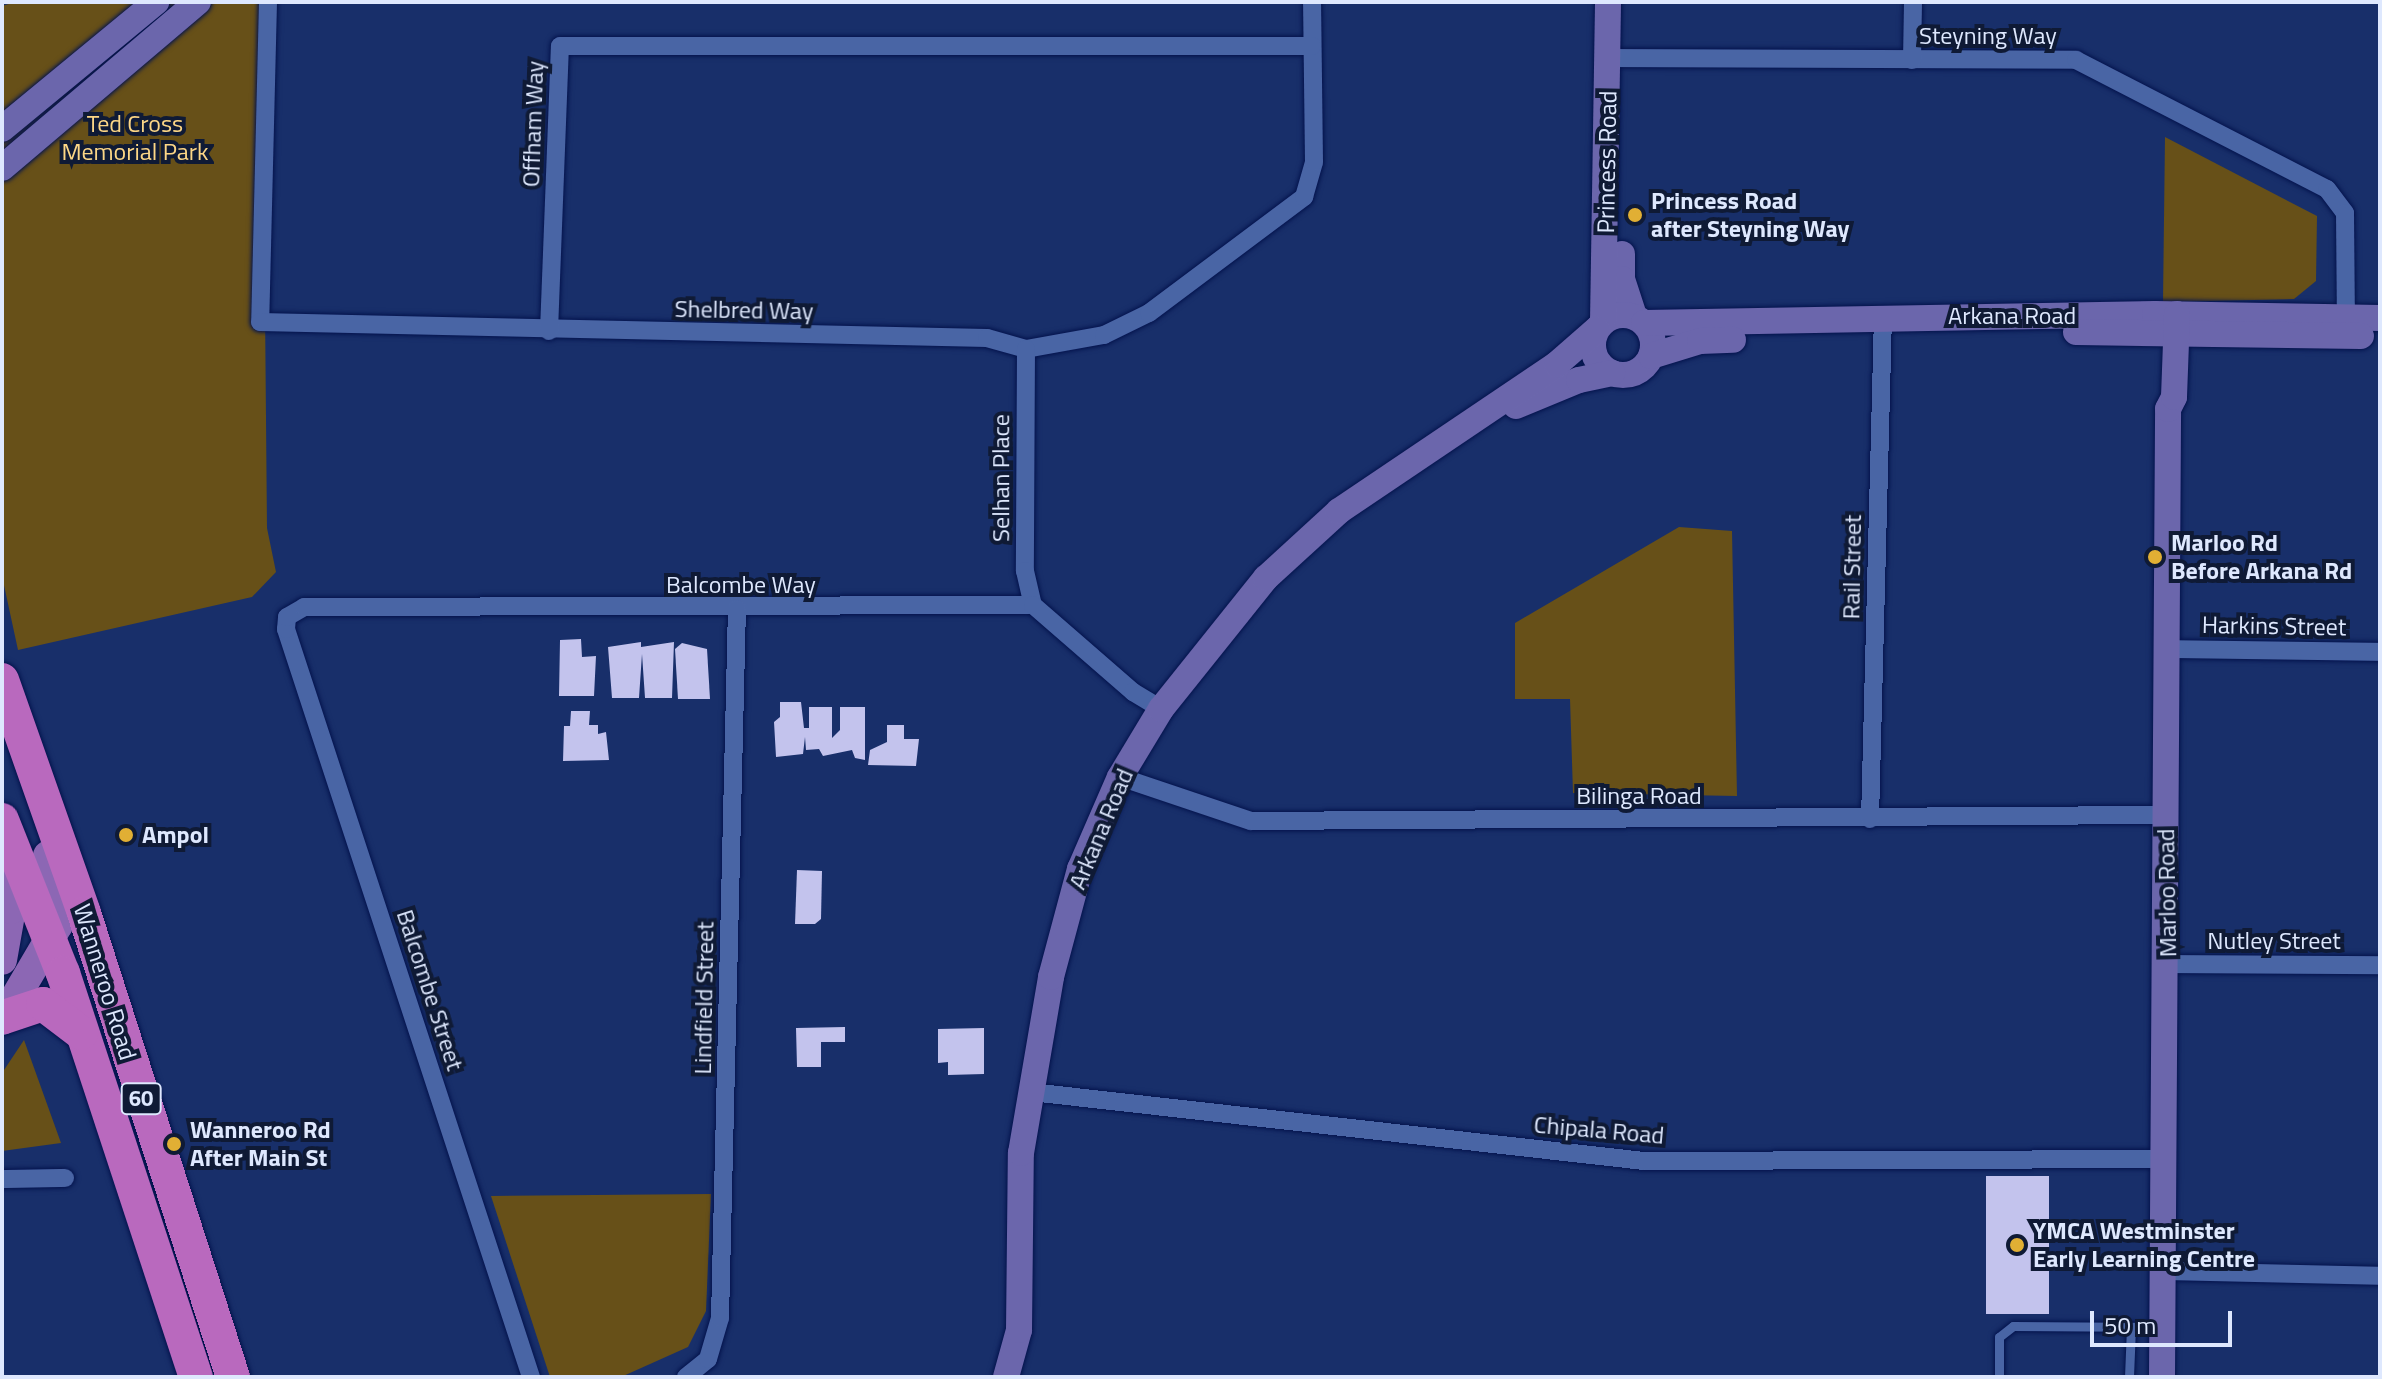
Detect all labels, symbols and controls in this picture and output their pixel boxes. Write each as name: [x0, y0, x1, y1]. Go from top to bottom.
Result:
street label: Steyning Way: [1919, 22, 2057, 50]
street label: Offham Way: [516, 60, 550, 188]
street label: Princess Road: [1591, 90, 1623, 234]
park label: Ted Cross Memorial Park: [61, 110, 209, 166]
place label: Princess Road after Steyning Way: [1651, 187, 1850, 243]
marker: Princess Road after Steyning Way: [1626, 206, 1644, 224]
street label: Shelbred Way: [674, 294, 814, 326]
street label: Arkana Road: [1948, 302, 2076, 330]
street label: Selhan Place: [987, 414, 1015, 542]
street label: Rail Street: [1837, 514, 1867, 620]
place label: Marloo Rd Before Arkana Rd: [2171, 529, 2352, 585]
marker: Marloo Rd Before Arkana Rd: [2146, 548, 2164, 566]
street label: Balcombe Way: [666, 571, 816, 599]
street label: Harkins Street: [2202, 610, 2346, 642]
street label: Arkana Road: [1063, 764, 1139, 894]
street label: Bilinga Road: [1576, 782, 1702, 810]
place label: Ampol: [142, 821, 209, 849]
marker: Ampol: [117, 826, 135, 844]
street label: Marloo Road: [2151, 828, 2183, 958]
street label: Wanneroo Road: [68, 901, 142, 1063]
street label: Balcombe Street: [390, 906, 470, 1074]
street label: Lindfield Street: [688, 921, 720, 1075]
street label: Nutley Street: [2207, 927, 2341, 955]
road number: 60: [119, 1081, 163, 1117]
street label: Chipala Road: [1533, 1110, 1665, 1150]
place label: Wanneroo Rd After Main St: [190, 1116, 331, 1172]
marker: Wanneroo Rd After Main St: [165, 1135, 183, 1153]
place label: YMCA Westminster Early Learning Centre: [2033, 1217, 2255, 1273]
marker: YMCA Westminster Early Learning Centre: [2008, 1236, 2026, 1254]
scale bar: [2094, 1295, 2236, 1345]
text: 50 m: [2104, 1307, 2156, 1343]

